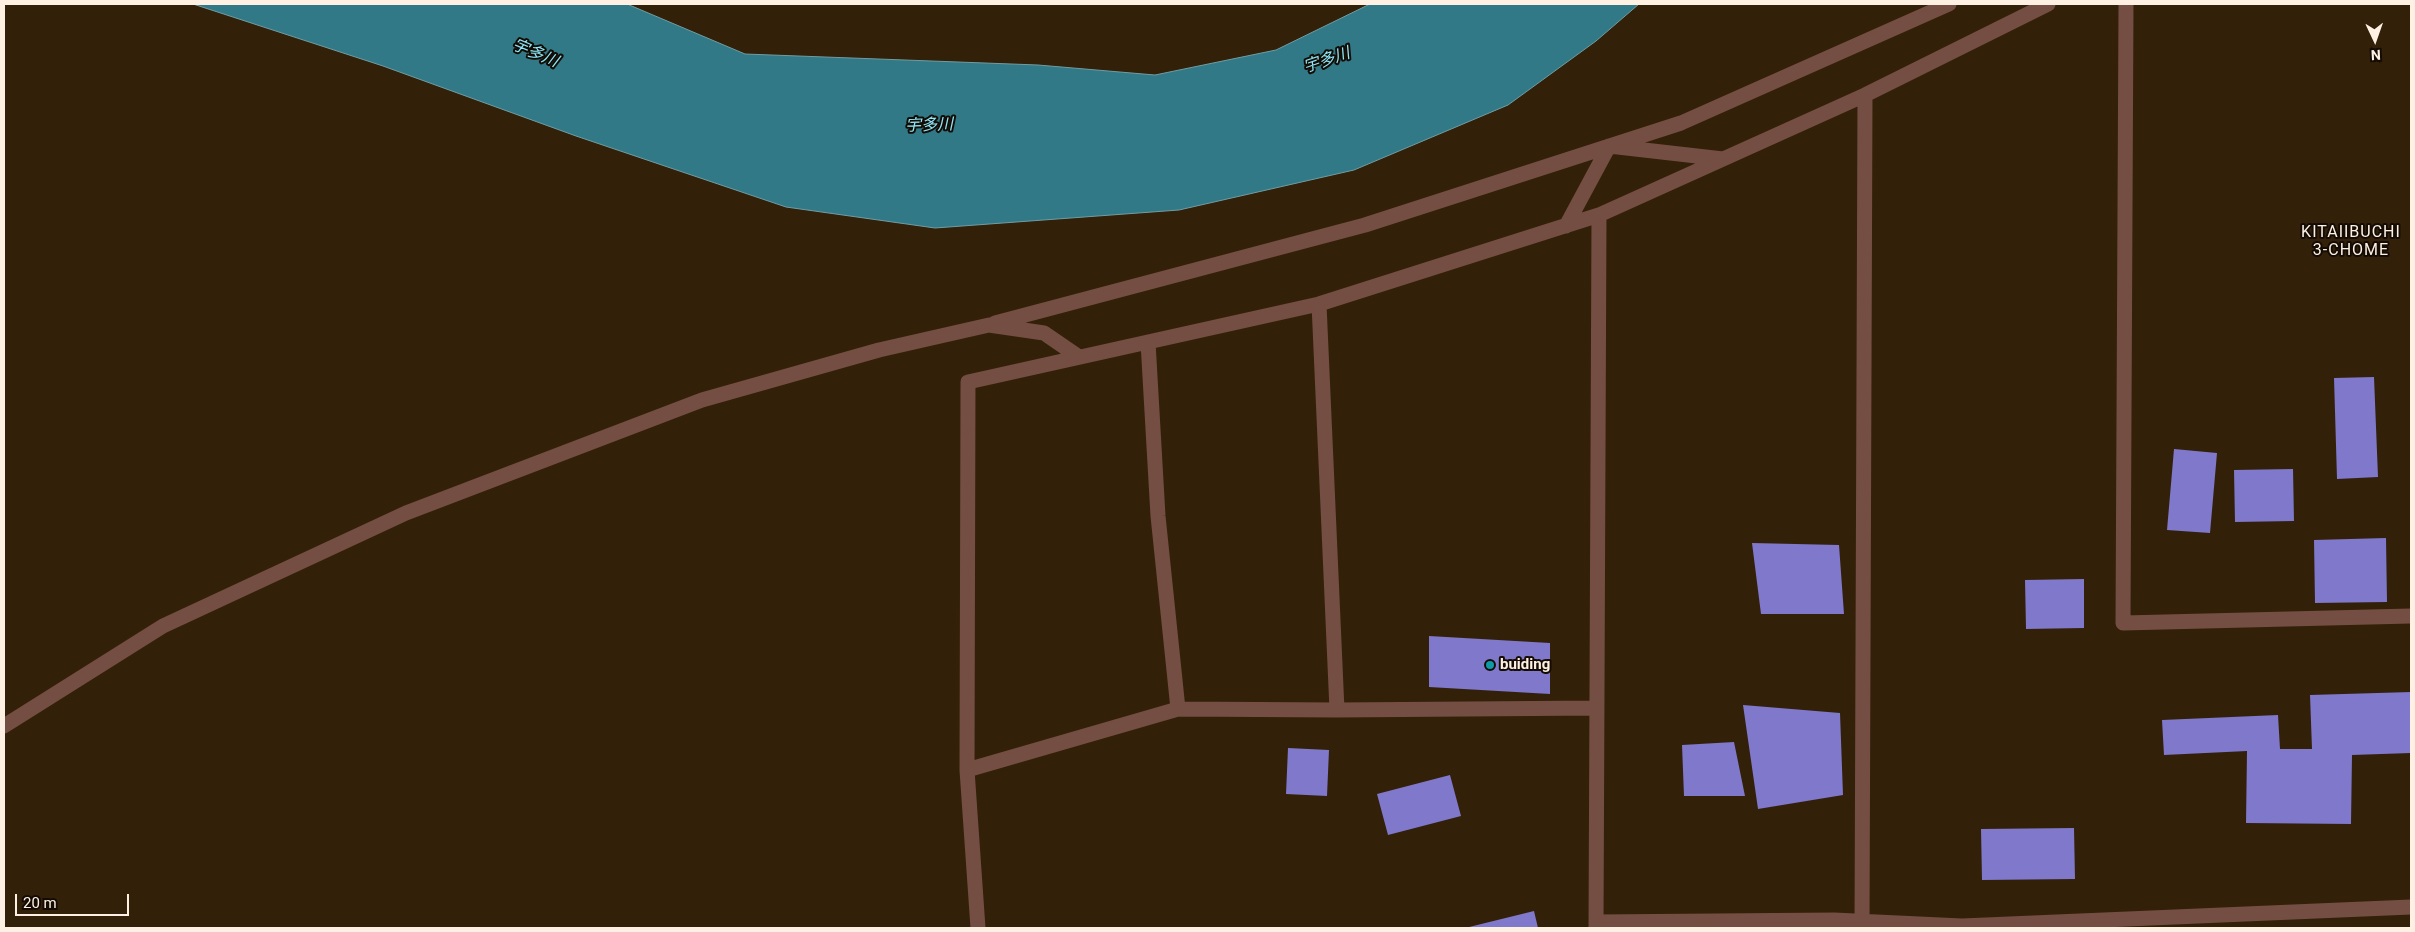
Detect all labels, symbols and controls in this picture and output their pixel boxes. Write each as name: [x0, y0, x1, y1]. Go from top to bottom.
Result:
north arrow: [2350, 15, 2400, 65]
water label: 宇多川: [509, 36, 561, 72]
water label: 宇多川: [1301, 44, 1353, 78]
text: N: [2370, 47, 2381, 63]
water label: 宇多川: [905, 116, 953, 136]
district label: KITAIIBUCHI 3-CHOME: [2300, 223, 2402, 261]
place label: buiding: [1500, 656, 1550, 674]
marker: buiding: [1484, 659, 1496, 671]
scale bar: [18, 884, 131, 916]
text: 20 m: [23, 894, 57, 912]

